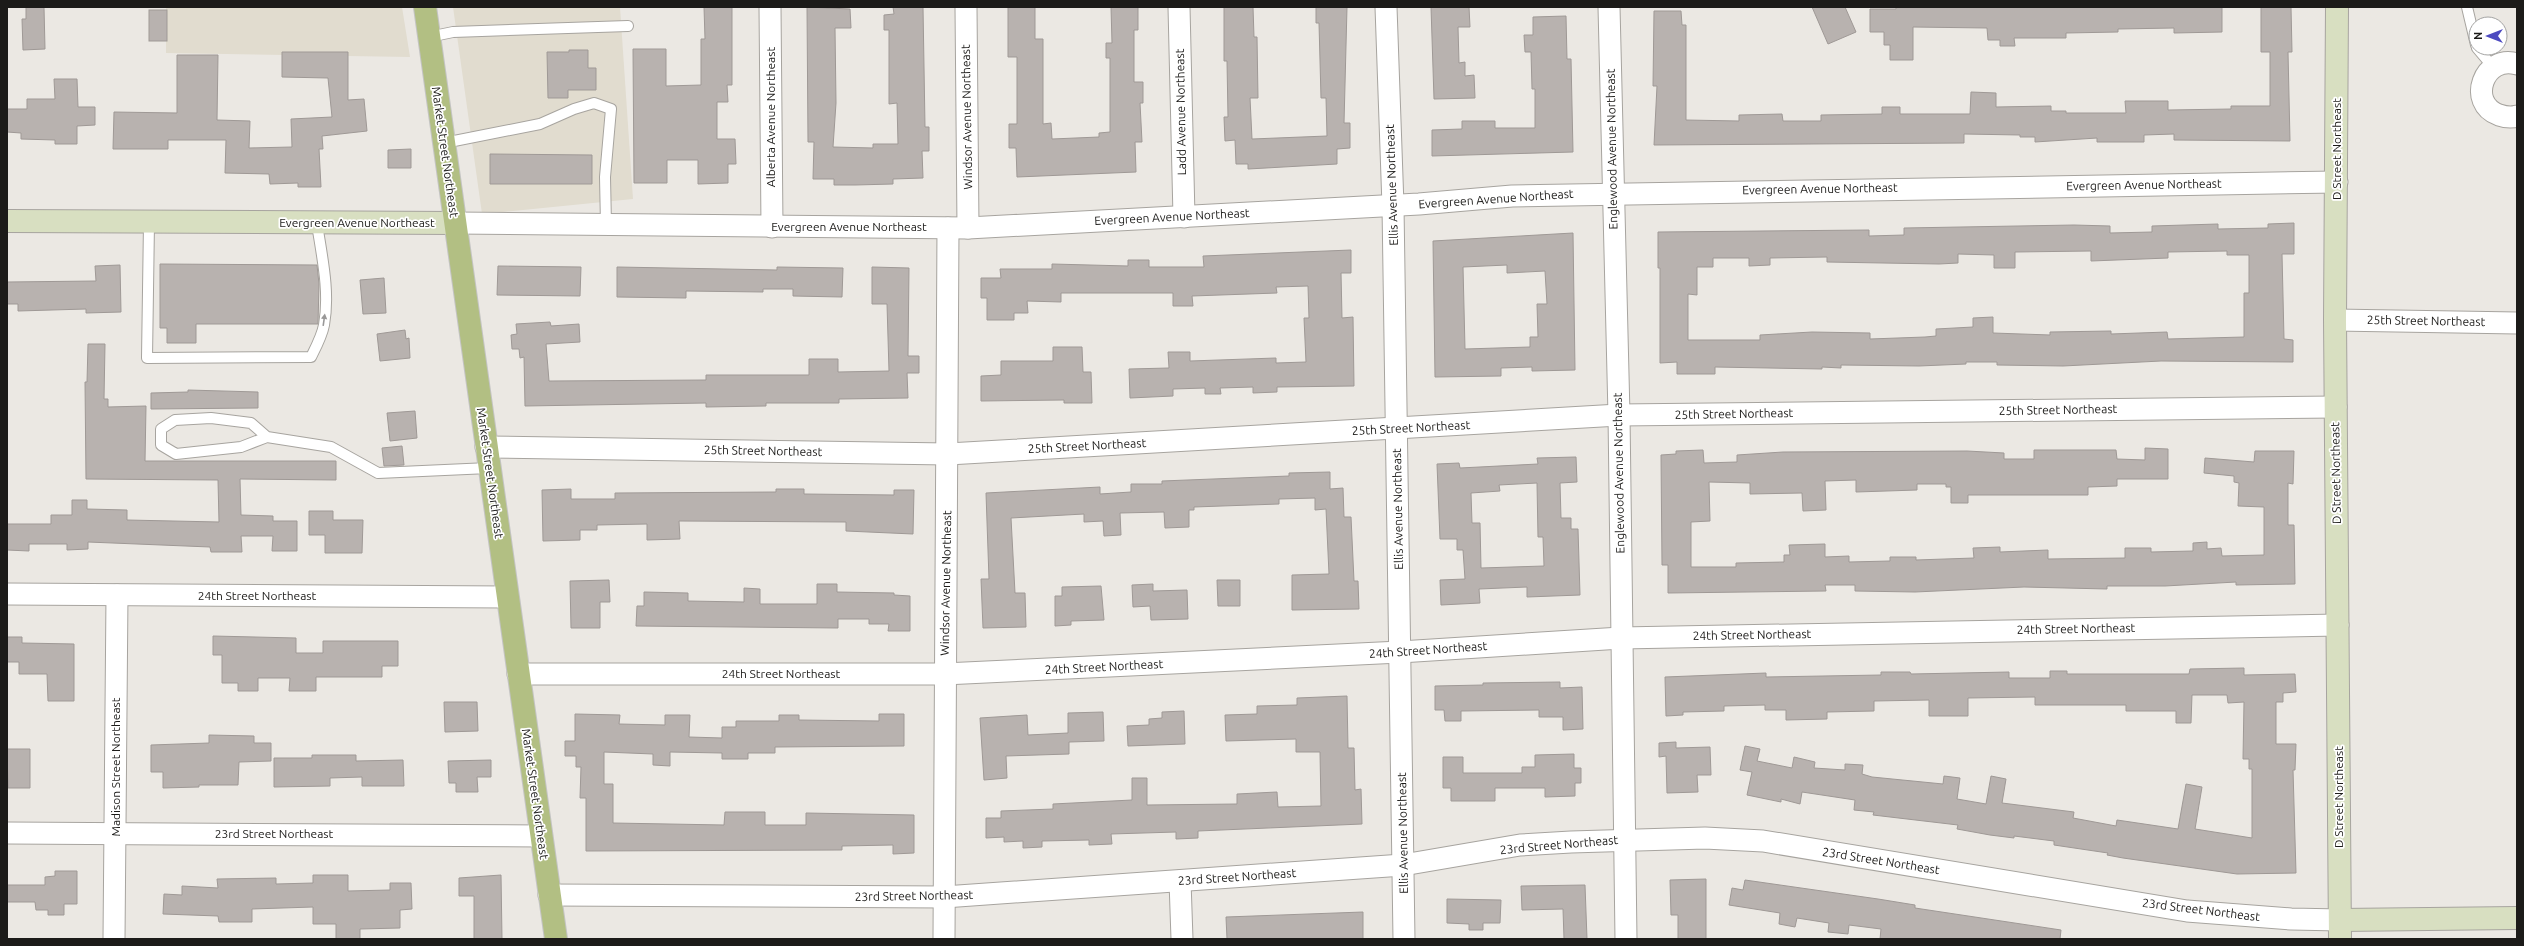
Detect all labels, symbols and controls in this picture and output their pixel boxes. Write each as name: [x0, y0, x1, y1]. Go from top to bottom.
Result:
north arrow: [2468, 16, 2508, 56]
text: N: [2472, 32, 2484, 40]
street label: Windsor Avenue Northeast: [959, 44, 974, 190]
street label: Alberta Avenue Northeast: [764, 47, 777, 187]
street label: Ladd Avenue Northeast: [1173, 48, 1188, 175]
street label: Englewood Avenue Northeast: [1604, 68, 1619, 230]
street label: Market Street Northeast: [430, 86, 461, 218]
street label: D Street Northeast: [2330, 98, 2343, 200]
street label: Ellis Avenue Northeast: [1383, 124, 1400, 246]
street label: Evergreen Avenue Northeast: [2066, 177, 2222, 192]
street label: Evergreen Avenue Northeast: [1742, 181, 1898, 196]
street label: Evergreen Avenue Northeast: [1418, 187, 1574, 210]
street label: Evergreen Avenue Northeast: [1094, 206, 1250, 227]
street label: Evergreen Avenue Northeast: [279, 216, 435, 229]
street label: Evergreen Avenue Northeast: [771, 220, 927, 233]
street label: 25th Street Northeast: [2367, 313, 2486, 328]
one-way arrow: [321, 314, 327, 326]
street label: Englewood Avenue Northeast: [1611, 392, 1626, 554]
street label: 25th Street Northeast: [1999, 402, 2118, 417]
street label: 25th Street Northeast: [1675, 406, 1794, 421]
street label: Market Street Northeast: [475, 407, 506, 539]
street label: 25th Street Northeast: [1351, 418, 1471, 437]
street label: D Street Northeast: [2328, 422, 2343, 524]
street label: 25th Street Northeast: [1027, 436, 1147, 455]
street label: 25th Street Northeast: [704, 443, 823, 458]
street label: Ellis Avenue Northeast: [1390, 448, 1405, 570]
street label: Windsor Avenue Northeast: [938, 510, 953, 656]
street label: 24th Street Northeast: [198, 589, 317, 602]
street label: 24th Street Northeast: [2017, 621, 2136, 636]
street label: 24th Street Northeast: [1693, 627, 1812, 642]
street label: 24th Street Northeast: [1368, 639, 1488, 660]
street label: 24th Street Northeast: [1044, 657, 1164, 676]
street label: 24th Street Northeast: [722, 667, 841, 680]
street label: Madison Street Northeast: [109, 697, 122, 837]
street label: Market Street Northeast: [520, 728, 551, 860]
street label: D Street Northeast: [2332, 746, 2345, 848]
street label: Ellis Avenue Northeast: [1395, 772, 1410, 894]
street label: 23rd Street Northeast: [215, 827, 334, 840]
street label: 23rd Street Northeast: [1499, 833, 1619, 856]
street label: 23rd Street Northeast: [1822, 845, 1941, 876]
street label: 23rd Street Northeast: [1177, 866, 1297, 887]
street label: 23rd Street Northeast: [855, 888, 974, 903]
street label: 23rd Street Northeast: [2141, 896, 2261, 923]

